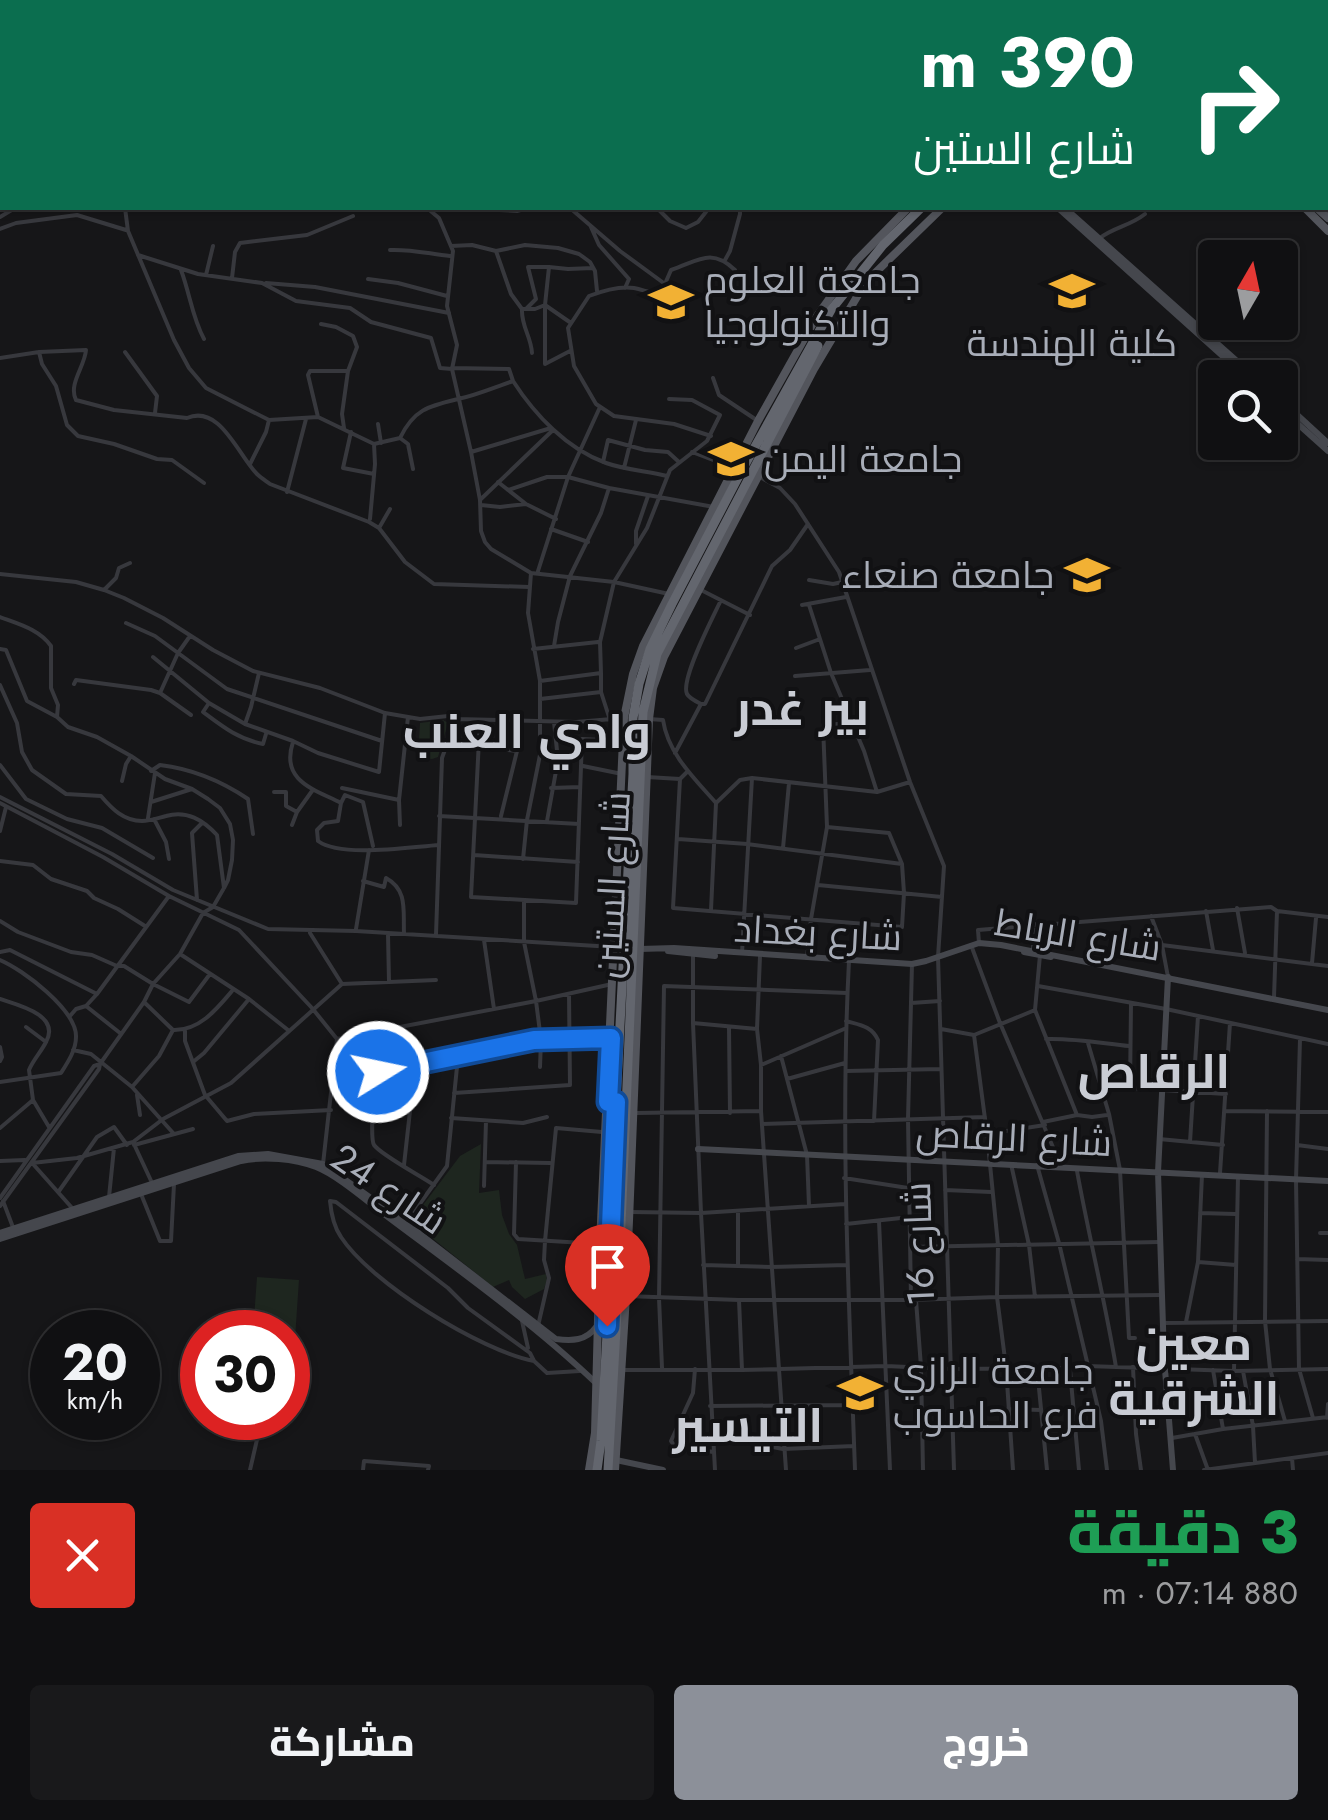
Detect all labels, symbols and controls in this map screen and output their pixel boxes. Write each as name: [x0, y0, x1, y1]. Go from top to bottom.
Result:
text: 390 m: [920, 12, 1135, 113]
icon: right: [1170, 40, 1300, 170]
text: شارع الستين: [913, 116, 1135, 181]
north arrow: [1198, 240, 1298, 340]
map controls: [1198, 240, 1298, 460]
place label: جامعة العلوم والتكنولوجيا: [704, 252, 921, 351]
school or university icon: كلية الهندسة: [1048, 267, 1096, 315]
school or university icon: جامعة العلوم والتكنولوجيا: [647, 278, 695, 326]
place label: كلية الهندسة: [967, 315, 1177, 370]
button: search: [1198, 360, 1298, 460]
place label: جامعة اليمن: [764, 431, 962, 486]
school or university icon: جامعة اليمن: [707, 435, 755, 483]
place label: جامعة صنعاء: [841, 547, 1054, 602]
school or university icon: جامعة صنعاء: [1063, 551, 1111, 599]
district label: بير غدر: [733, 674, 869, 743]
district label: وادي العنب: [403, 697, 651, 770]
street label: شارع الستين: [579, 790, 644, 980]
street label: شارع الرباط: [991, 894, 1165, 975]
street label: شارع بغداد: [733, 901, 903, 964]
position arrow: [326, 1020, 430, 1124]
district label: الرقاص: [1078, 1037, 1230, 1106]
street label: شارع الرقاص: [914, 1105, 1114, 1170]
street label: شارع 24: [321, 1130, 458, 1247]
street label: شارع 16: [889, 1181, 948, 1307]
pin: [565, 1224, 650, 1327]
icon: arrive: [580, 1239, 635, 1294]
district label: معين الشرقية: [1108, 1309, 1280, 1433]
speed limit sign: 30: [180, 1310, 310, 1440]
text: 20: [62, 1326, 128, 1399]
place label: جامعة الرازي فرع الحاسوب: [893, 1343, 1098, 1442]
school or university icon: جامعة الرازي فرع الحاسوب: [836, 1369, 884, 1417]
text: km/h: [67, 1382, 123, 1418]
district label: التيسير: [671, 1391, 823, 1460]
text: 3 دقيقة: [1067, 1489, 1298, 1576]
button: close: [30, 1503, 135, 1608]
text: 880 m · 07:14: [1102, 1570, 1298, 1616]
button: مشاركة: [30, 1685, 654, 1800]
button: خروج: [674, 1685, 1298, 1800]

